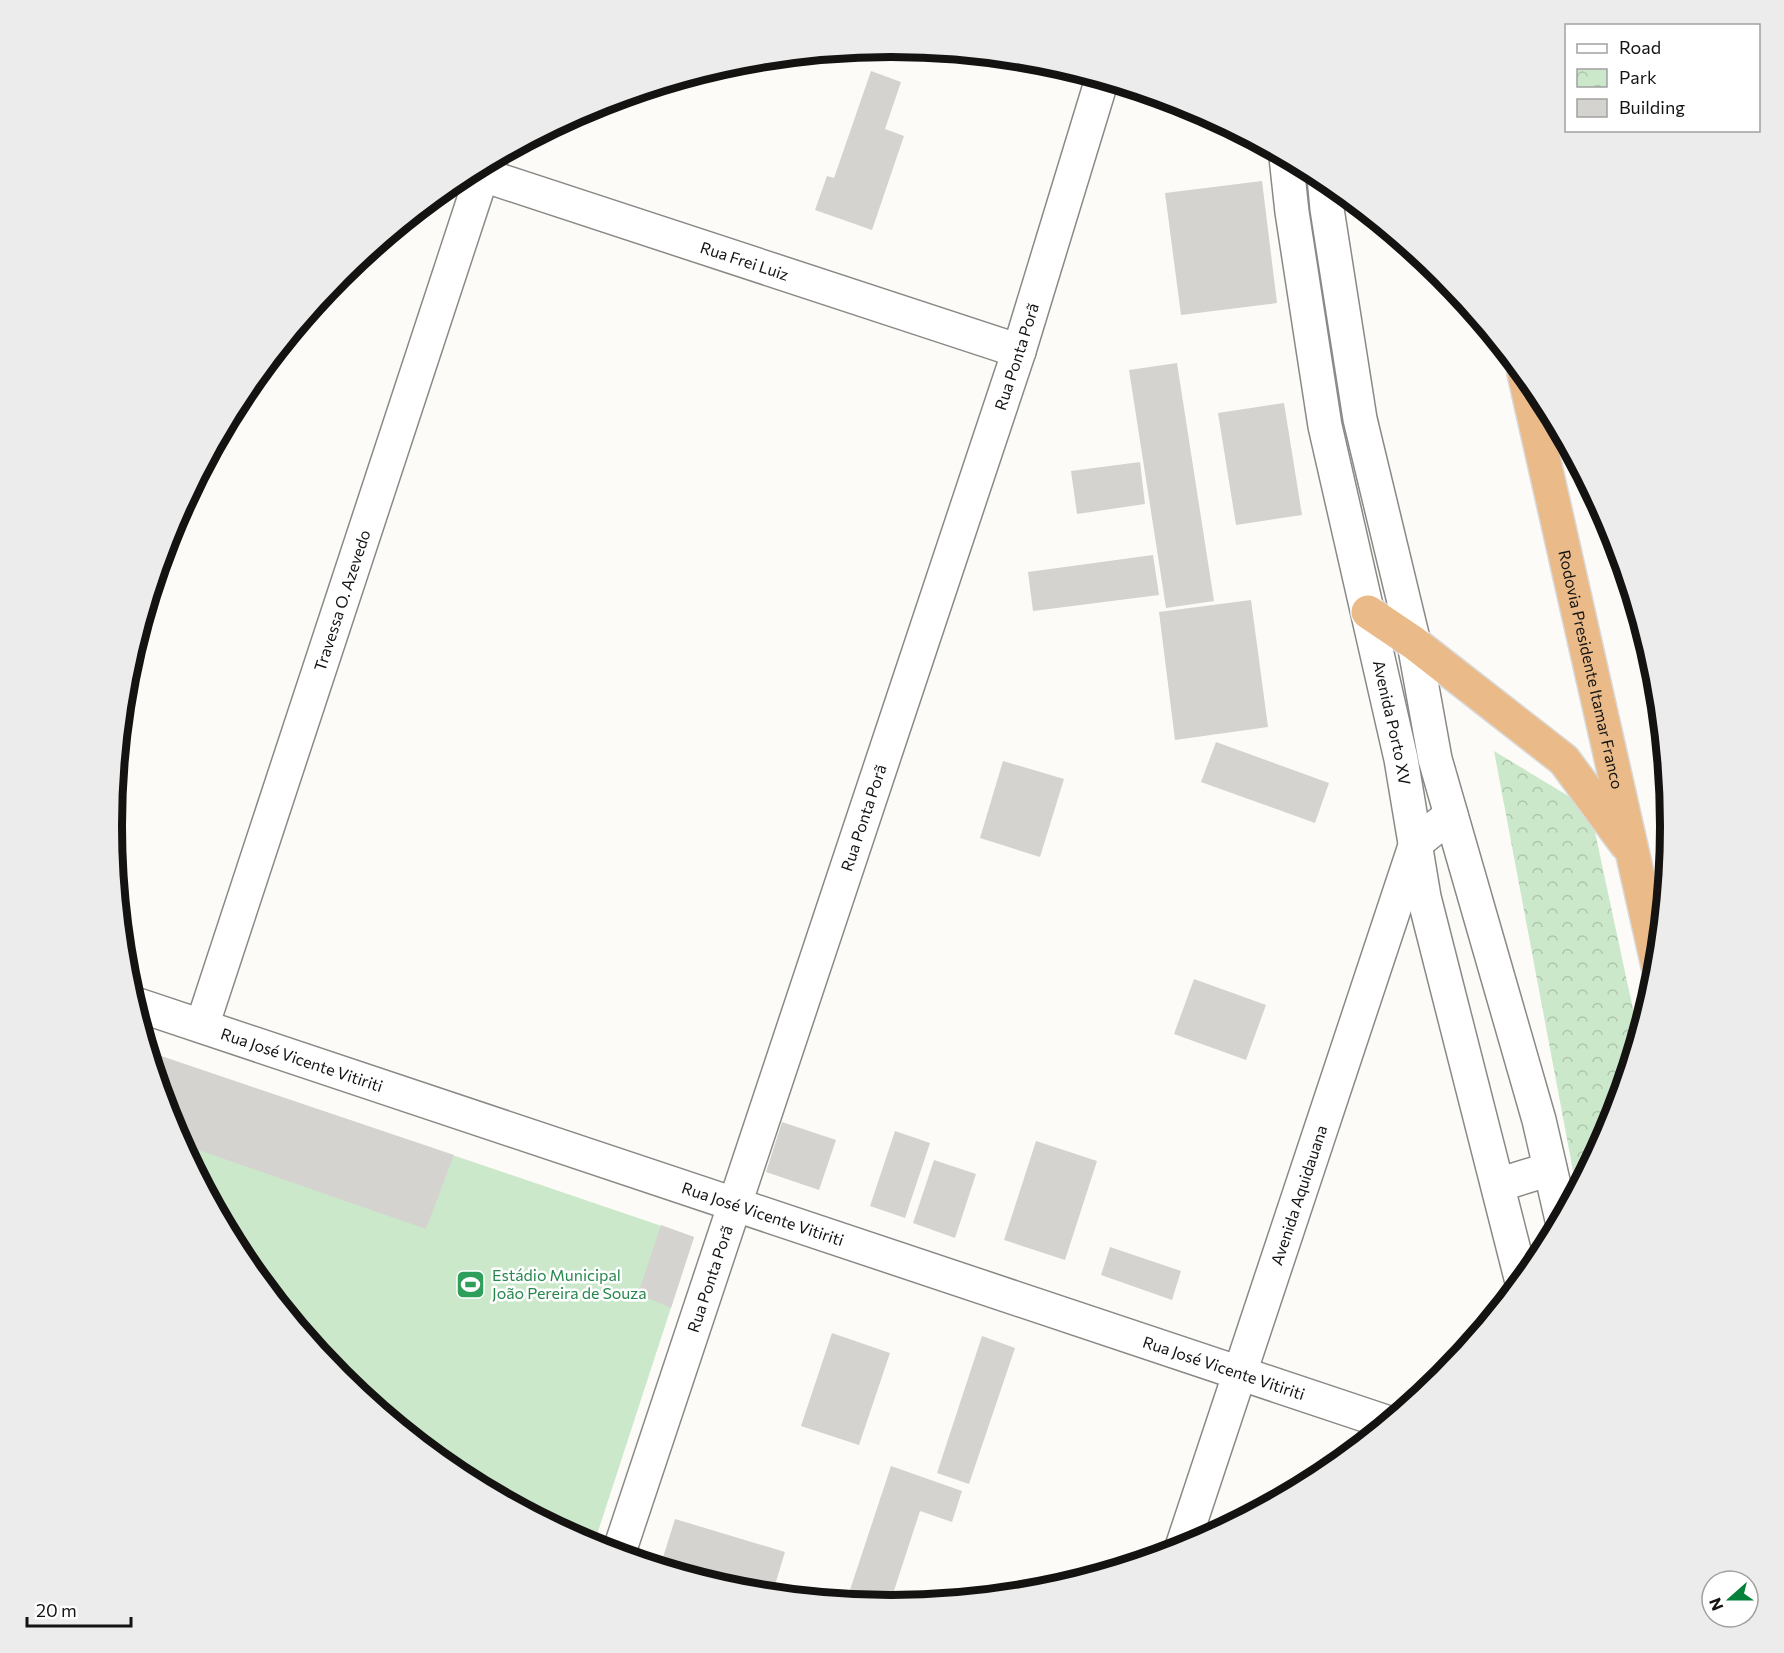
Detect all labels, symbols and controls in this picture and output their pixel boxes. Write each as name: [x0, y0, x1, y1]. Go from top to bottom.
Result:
legend: [1565, 24, 1760, 132]
text: Road: [1619, 36, 1661, 58]
text: Park: [1619, 66, 1657, 88]
text: Building: [1619, 96, 1685, 118]
street label: Rua Frei Luiz: [698, 237, 791, 284]
street label: Rua Ponta Porã: [990, 301, 1042, 412]
street label: Travessa O. Azevedo: [309, 527, 374, 673]
street label: Rodovia Presidente Itamar Franco: [1555, 548, 1628, 791]
street label: Avenida Porto XV: [1370, 658, 1415, 786]
street label: Rua Ponta Porã: [836, 762, 890, 874]
street label: Rua José Vicente Vitiriti: [219, 1023, 386, 1095]
street label: Avenida Aquidauana: [1266, 1122, 1331, 1267]
street label: Rua José Vicente Vitiriti: [680, 1177, 846, 1249]
street label: Rua Ponta Porã: [683, 1223, 736, 1335]
place label: Estádio Municipal João Pereira de Souza: [492, 1265, 647, 1302]
sports icon: Estádio Municipal João Pereira de Souza: [455, 1268, 487, 1300]
street label: Rua José Vicente Vitiriti: [1141, 1331, 1307, 1403]
north arrow: [1700, 1569, 1760, 1629]
scale bar: [27, 1590, 130, 1628]
text: N: [1705, 1596, 1727, 1614]
text: 20 m: [36, 1599, 77, 1621]

